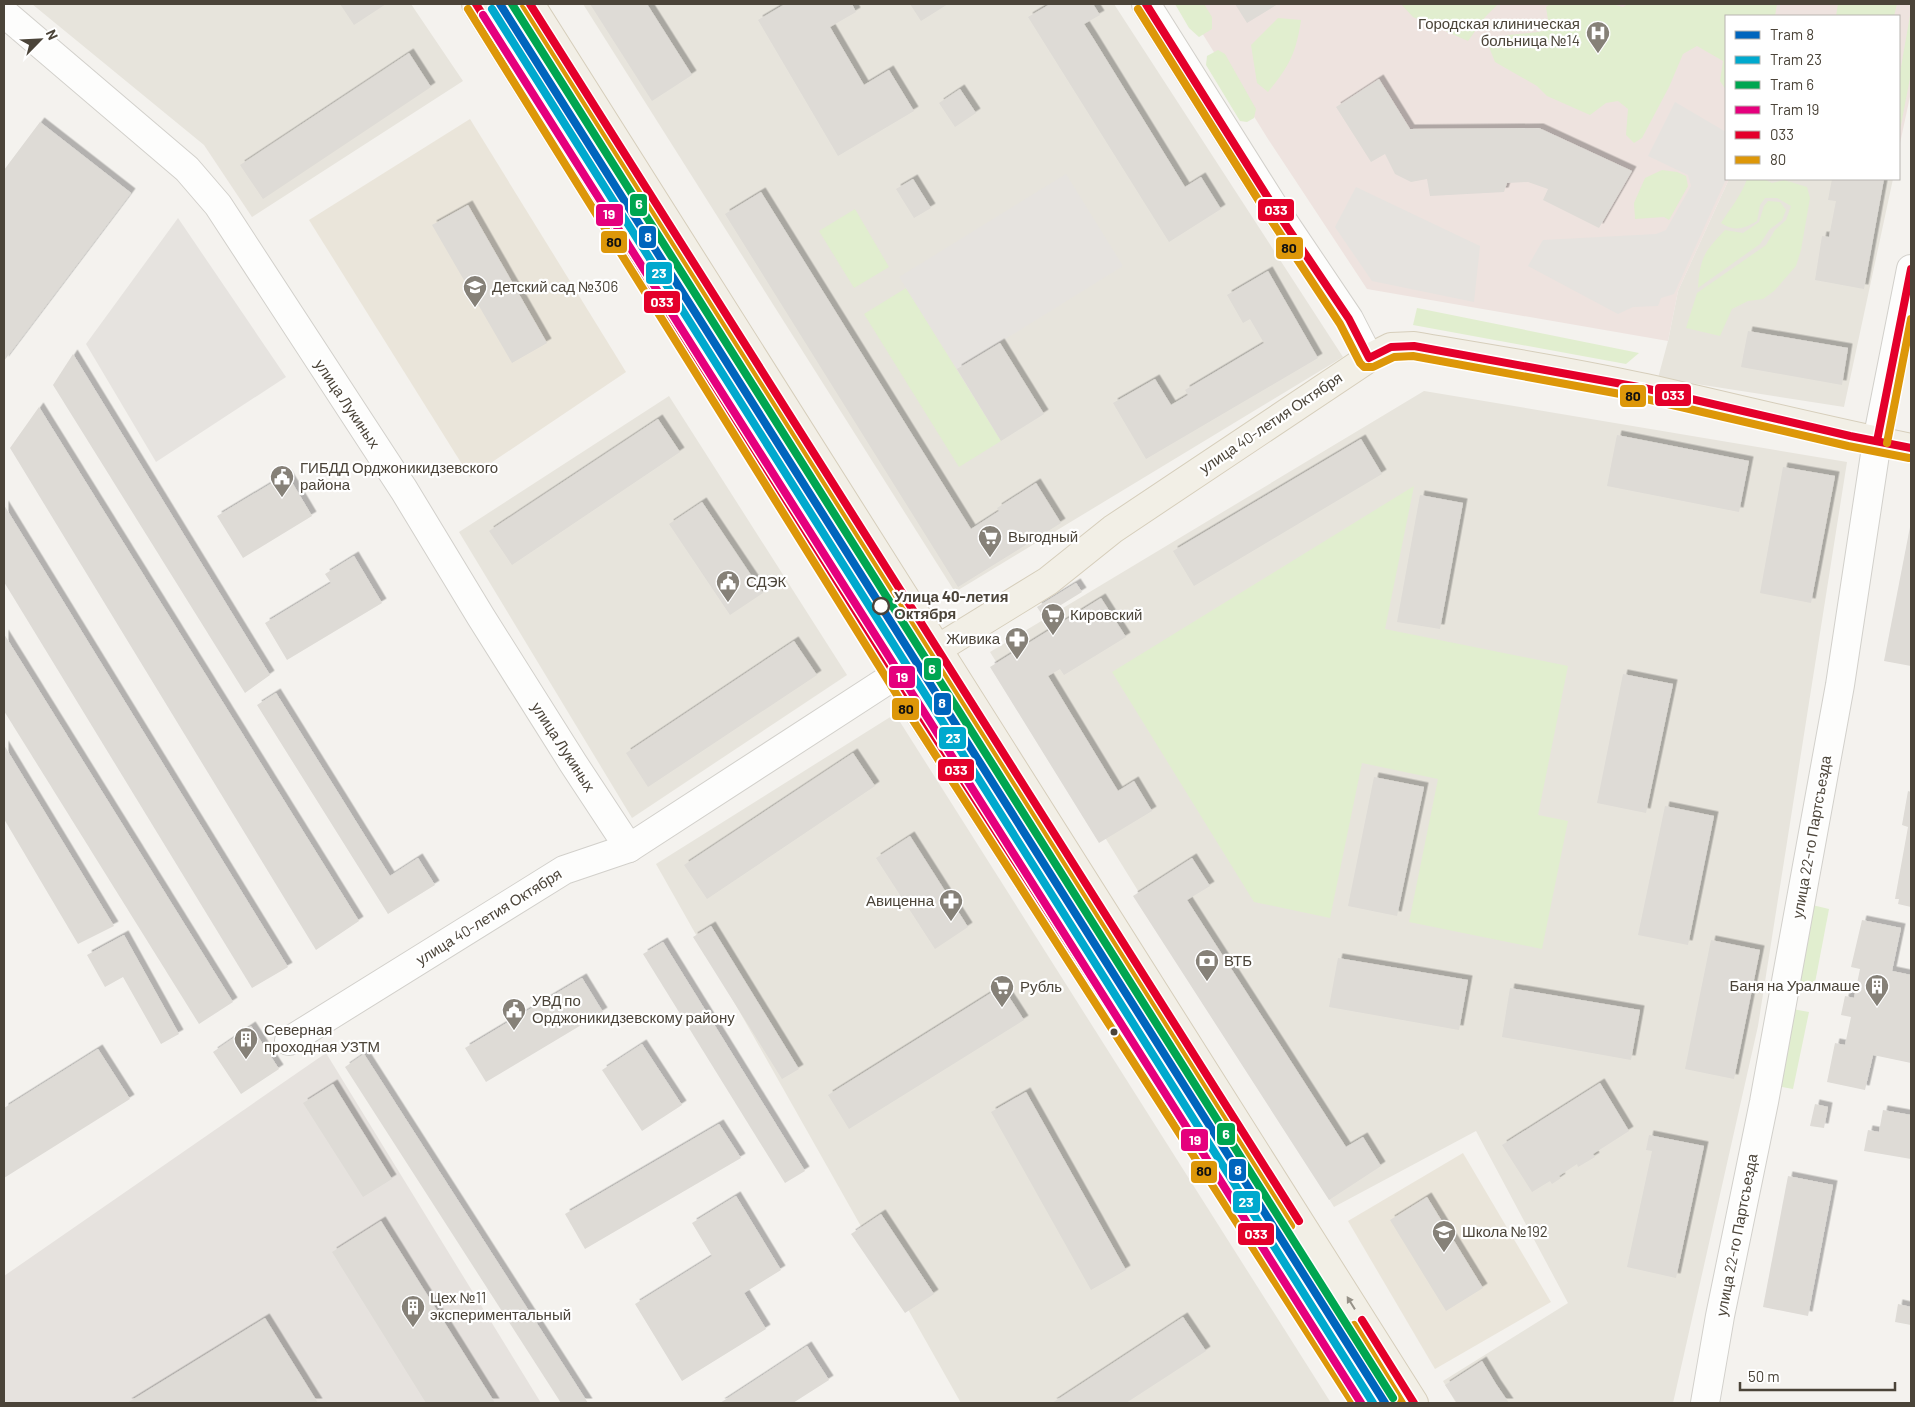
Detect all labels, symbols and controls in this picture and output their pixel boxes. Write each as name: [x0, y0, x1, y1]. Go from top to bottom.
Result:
place label: Городская клиническая больница №14: [1418, 14, 1580, 49]
north arrow: [15, 15, 65, 65]
legend: [1725, 15, 1900, 180]
hospital icon: Городская клиническая больница №14: [1585, 20, 1611, 54]
text: Tram 8: [1770, 25, 1814, 43]
text: N: [43, 27, 62, 42]
text: Tram 23: [1770, 50, 1822, 68]
text: Tram 6: [1770, 75, 1814, 93]
text: Tram 19: [1770, 100, 1819, 118]
text: 033: [1770, 125, 1794, 143]
text: 80: [1770, 150, 1786, 168]
line badge: 6: [629, 193, 648, 217]
text: 6: [635, 195, 643, 212]
line badge: 033: [1257, 198, 1295, 222]
text: 033: [1264, 201, 1288, 218]
line badge: 19: [595, 203, 624, 227]
text: 19: [603, 205, 615, 222]
line badge: 8: [638, 225, 657, 249]
text: 8: [644, 228, 652, 245]
line badge: 80: [600, 230, 628, 254]
text: 80: [606, 233, 622, 250]
line badge: 80: [1275, 236, 1304, 260]
text: 80: [1281, 239, 1297, 256]
line badge: 23: [645, 261, 673, 285]
text: 23: [651, 264, 667, 281]
school or university icon: Детский сад №306: [462, 274, 488, 308]
place label: Детский сад №306: [492, 277, 618, 295]
line badge: 033: [643, 290, 681, 314]
text: 033: [650, 293, 674, 310]
street label: улица Лукиных: [311, 356, 384, 452]
street label: улица 40-летия Октября: [1196, 368, 1345, 477]
line badge: 033: [1654, 383, 1692, 407]
line badge: 80: [1619, 384, 1647, 408]
text: 033: [1661, 386, 1685, 403]
text: 80: [1625, 387, 1641, 404]
place label: ГИБДД Орджоникидзевского района: [300, 458, 498, 493]
public building icon: ГИБДД Орджоникидзевского района: [269, 464, 295, 498]
supermarket icon: Выгодный: [977, 524, 1003, 558]
place label: Выгодный: [1008, 527, 1078, 545]
public building icon: СДЭК: [715, 569, 741, 603]
place label: СДЭК: [746, 572, 786, 590]
place label: Улица 40-летия Октября: [894, 587, 1008, 622]
marker: Улица 40-летия Октября: [872, 597, 890, 615]
supermarket icon: Кировский: [1040, 602, 1066, 636]
place label: Кировский: [1070, 605, 1142, 623]
pharmacy icon: Живика: [1004, 626, 1030, 660]
place label: Живика: [946, 629, 1001, 647]
line badge: 6: [923, 657, 942, 681]
text: 6: [928, 660, 936, 677]
line badge: 19: [888, 665, 916, 689]
text: 19: [896, 668, 908, 685]
line badge: 8: [933, 692, 952, 716]
text: 8: [938, 694, 946, 711]
line badge: 80: [891, 697, 920, 721]
street label: улица Лукиных: [528, 698, 600, 795]
text: 80: [898, 700, 914, 717]
line badge: 23: [938, 726, 967, 750]
text: 23: [945, 729, 961, 746]
street label: улица 22-го Партсъезда: [1788, 753, 1834, 920]
line badge: 033: [937, 758, 975, 782]
text: 033: [944, 761, 968, 778]
street label: улица 40-летия Октября: [412, 864, 565, 968]
pharmacy icon: Авиценна: [938, 888, 964, 922]
place label: Авиценна: [866, 891, 935, 909]
bank icon: ВТБ: [1194, 948, 1220, 982]
place label: ВТБ: [1224, 951, 1252, 969]
building icon: Баня на Уралмаше: [1864, 973, 1890, 1007]
supermarket icon: Рубль: [989, 974, 1015, 1008]
place label: Баня на Уралмаше: [1729, 976, 1860, 994]
place label: Рубль: [1020, 977, 1062, 995]
place label: УВД по Орджоникидзевскому району: [532, 991, 735, 1026]
public building icon: УВД по Орджоникидзевскому району: [501, 997, 527, 1031]
place label: Северная проходная УЗТМ: [264, 1020, 380, 1055]
building icon: Северная проходная УЗТМ: [233, 1026, 259, 1060]
unlabelled marker: [1109, 1027, 1119, 1037]
line badge: 6: [1216, 1122, 1236, 1146]
text: 6: [1222, 1125, 1230, 1142]
line badge: 19: [1180, 1128, 1209, 1152]
text: 19: [1189, 1131, 1201, 1148]
street label: улица 22-го Партсъезда: [1711, 1151, 1761, 1318]
line badge: 8: [1228, 1158, 1247, 1182]
line badge: 80: [1190, 1160, 1218, 1184]
text: 8: [1234, 1161, 1242, 1178]
text: 80: [1196, 1162, 1212, 1179]
line badge: 23: [1232, 1190, 1261, 1214]
text: 23: [1238, 1193, 1254, 1210]
school or university icon: Школа №192: [1431, 1219, 1457, 1253]
line badge: 033: [1237, 1222, 1275, 1246]
place label: Школа №192: [1462, 1222, 1548, 1240]
text: 033: [1244, 1225, 1268, 1242]
place label: Цех №11 экспериментальный: [430, 1288, 571, 1323]
building icon: Цех №11 экспериментальный: [400, 1294, 426, 1328]
one-way arrow: [1346, 1296, 1356, 1309]
scale bar: [1740, 1360, 1895, 1392]
text: 50 m: [1748, 1367, 1780, 1385]

